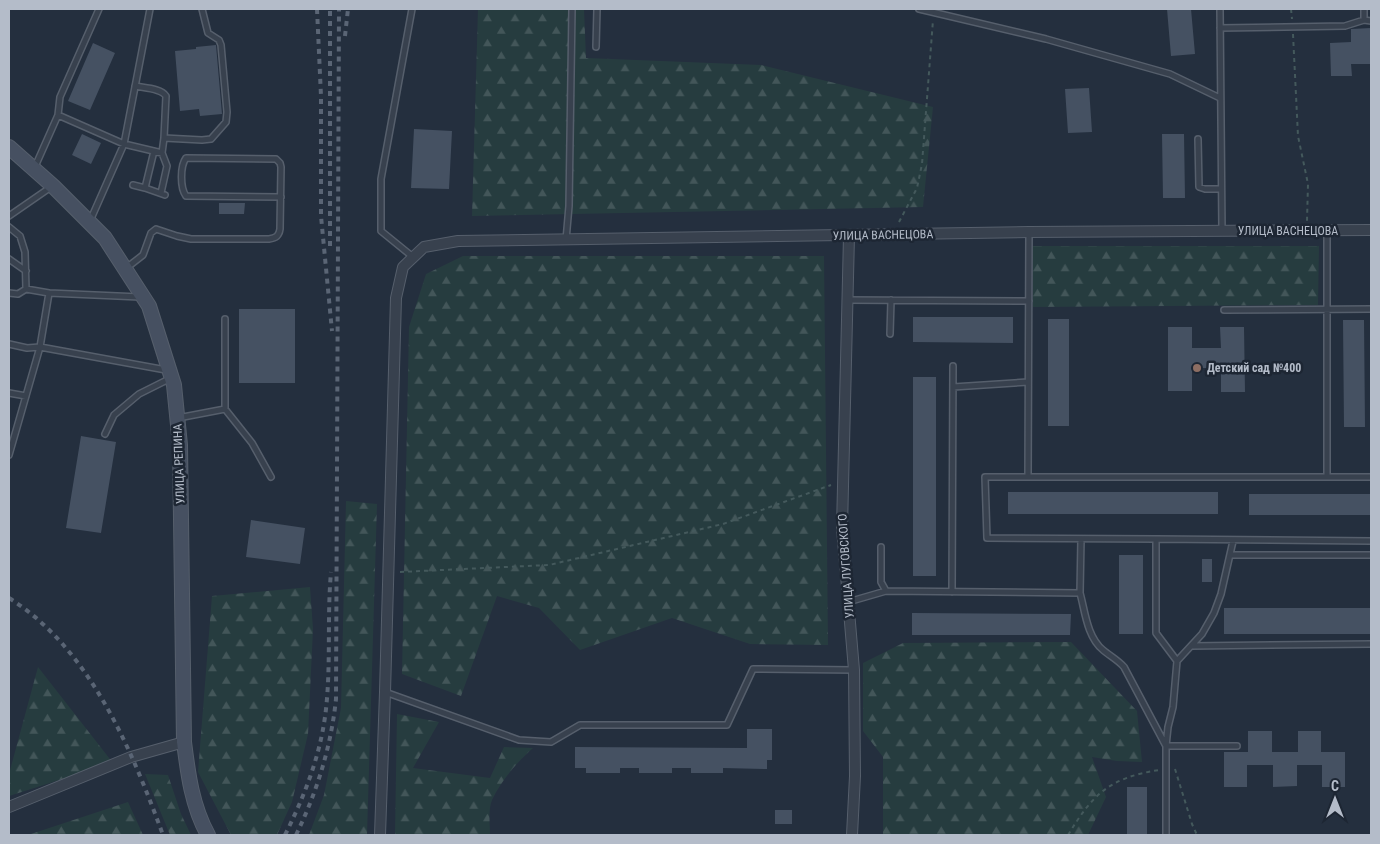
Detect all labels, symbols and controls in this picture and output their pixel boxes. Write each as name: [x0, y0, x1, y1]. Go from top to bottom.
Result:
street label: УЛИЦА ВАСНЕЦОВА: [1238, 224, 1338, 238]
street label: УЛИЦА ВАСНЕЦОВА: [833, 227, 933, 243]
place label: Детский сад №400: [1207, 361, 1301, 375]
marker: Детский сад №400: [1191, 362, 1203, 374]
street label: УЛИЦА РЕПИНА: [171, 423, 187, 504]
street label: УЛИЦА ЛУГОВСКОГО: [835, 513, 857, 619]
north arrow: [1310, 774, 1360, 824]
text: С: [1331, 778, 1339, 794]

